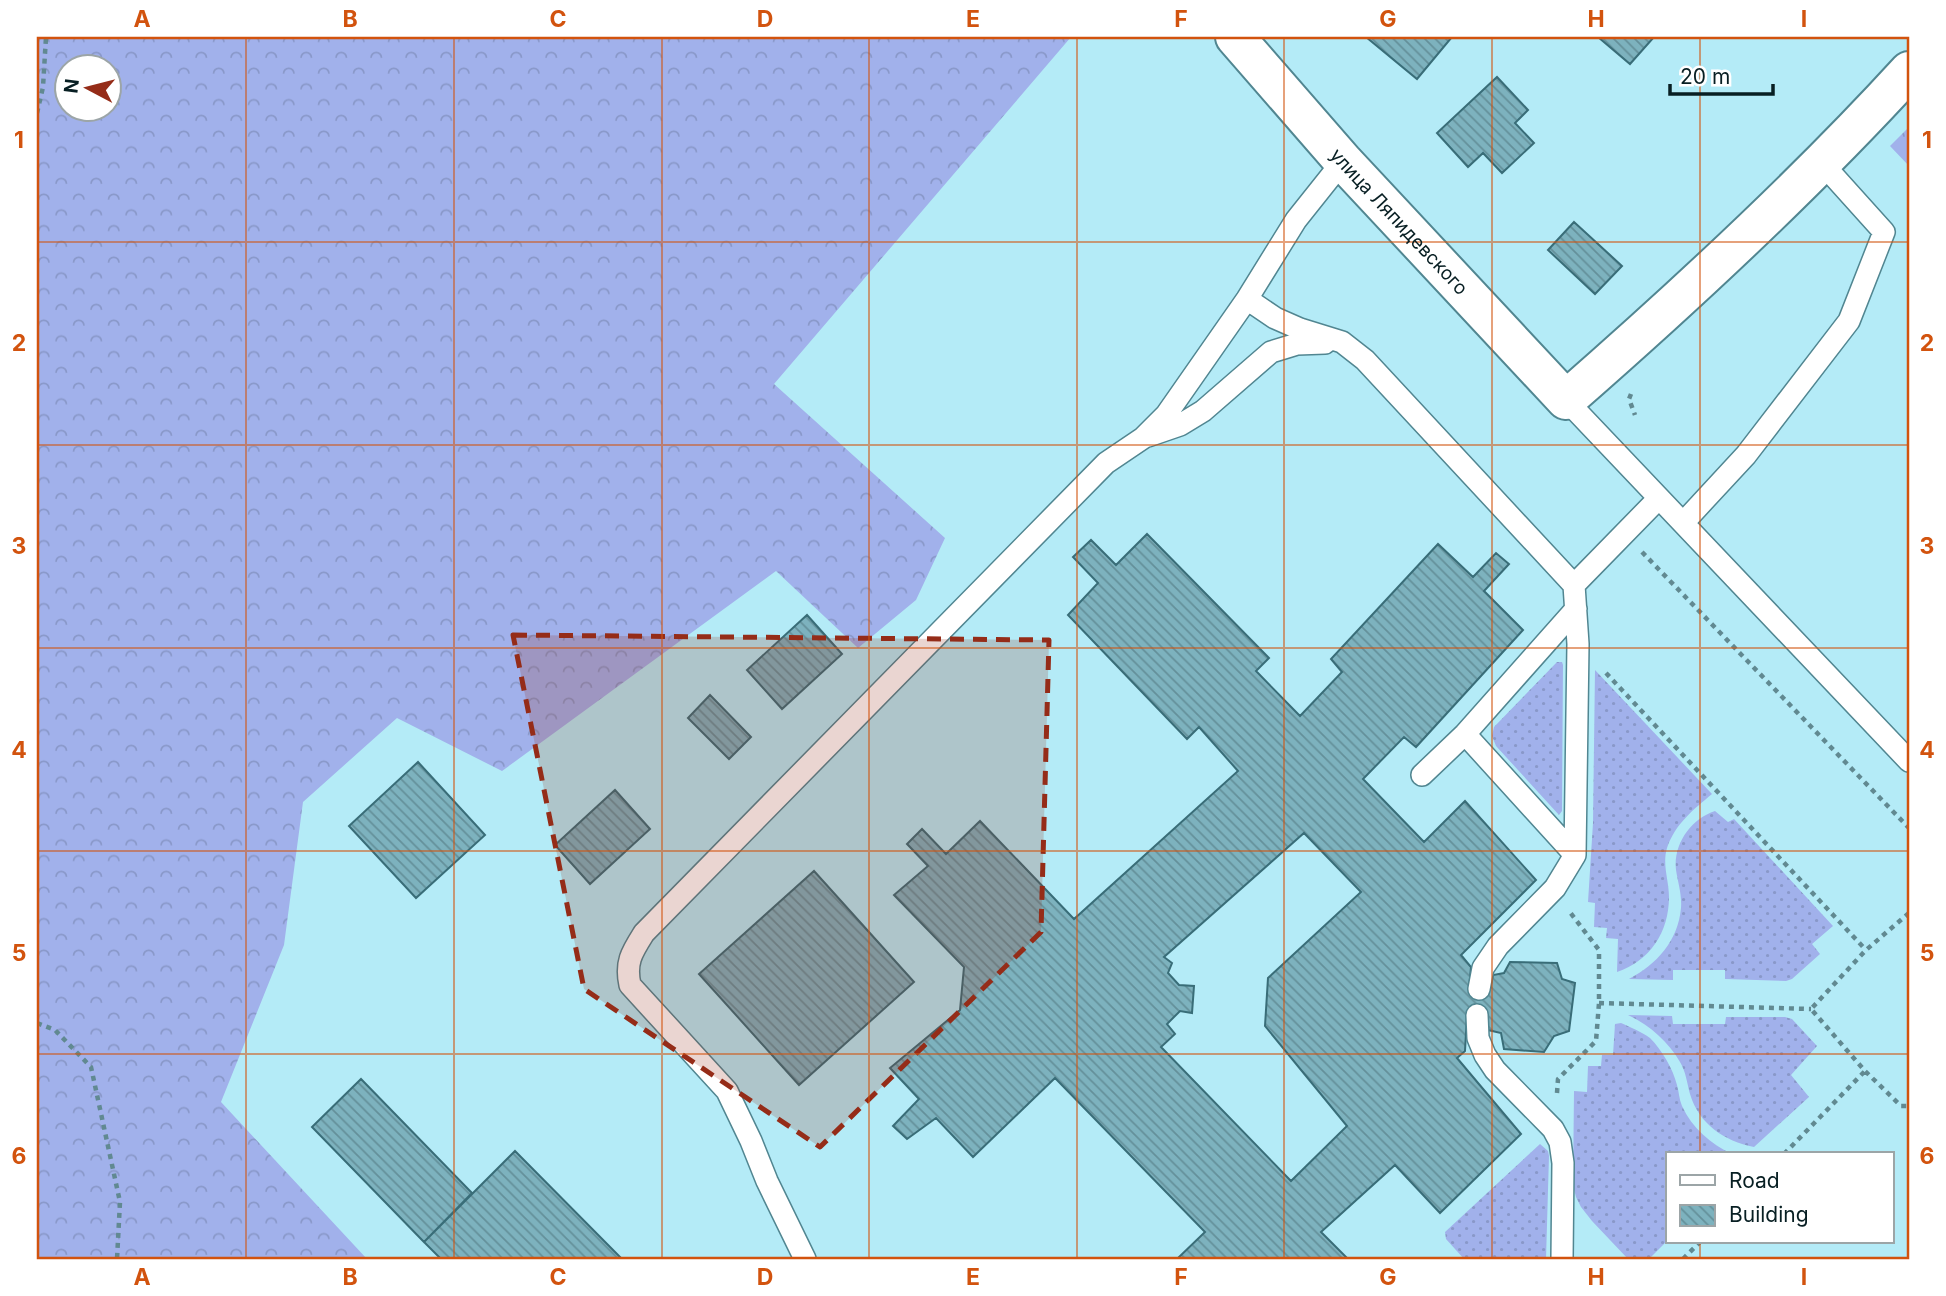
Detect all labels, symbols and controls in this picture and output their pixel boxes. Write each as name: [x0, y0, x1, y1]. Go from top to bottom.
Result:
text: A: [133, 5, 151, 33]
text: B: [342, 5, 358, 33]
text: C: [549, 5, 567, 33]
text: D: [757, 5, 773, 33]
text: E: [966, 5, 980, 33]
text: F: [1174, 5, 1188, 33]
text: G: [1379, 5, 1397, 33]
text: H: [1587, 5, 1605, 33]
text: I: [1801, 5, 1807, 33]
north arrow: [52, 52, 122, 122]
scale bar: [1670, 52, 1773, 96]
text: 20 m: [1680, 64, 1730, 89]
text: N: [59, 77, 84, 95]
text: 1: [14, 126, 24, 154]
text: 1: [1922, 126, 1932, 154]
street label: улица Ляпидевского: [1325, 144, 1473, 300]
text: 2: [12, 329, 26, 357]
text: 2: [1920, 329, 1934, 357]
text: 3: [12, 532, 26, 560]
text: 3: [1920, 532, 1934, 560]
text: 4: [11, 736, 27, 764]
text: 4: [1919, 736, 1935, 764]
text: 5: [12, 939, 26, 967]
text: 5: [1920, 939, 1934, 967]
text: 6: [12, 1142, 26, 1170]
text: 6: [1920, 1142, 1934, 1170]
legend: [1666, 1152, 1894, 1244]
text: Road: [1729, 1168, 1780, 1193]
text: Building: [1729, 1202, 1809, 1227]
text: A: [133, 1263, 151, 1291]
text: B: [342, 1263, 358, 1291]
text: C: [549, 1263, 567, 1291]
text: D: [757, 1263, 773, 1291]
text: E: [966, 1263, 980, 1291]
text: F: [1174, 1263, 1188, 1291]
text: G: [1379, 1263, 1397, 1291]
text: H: [1587, 1263, 1605, 1291]
text: I: [1801, 1263, 1807, 1291]

